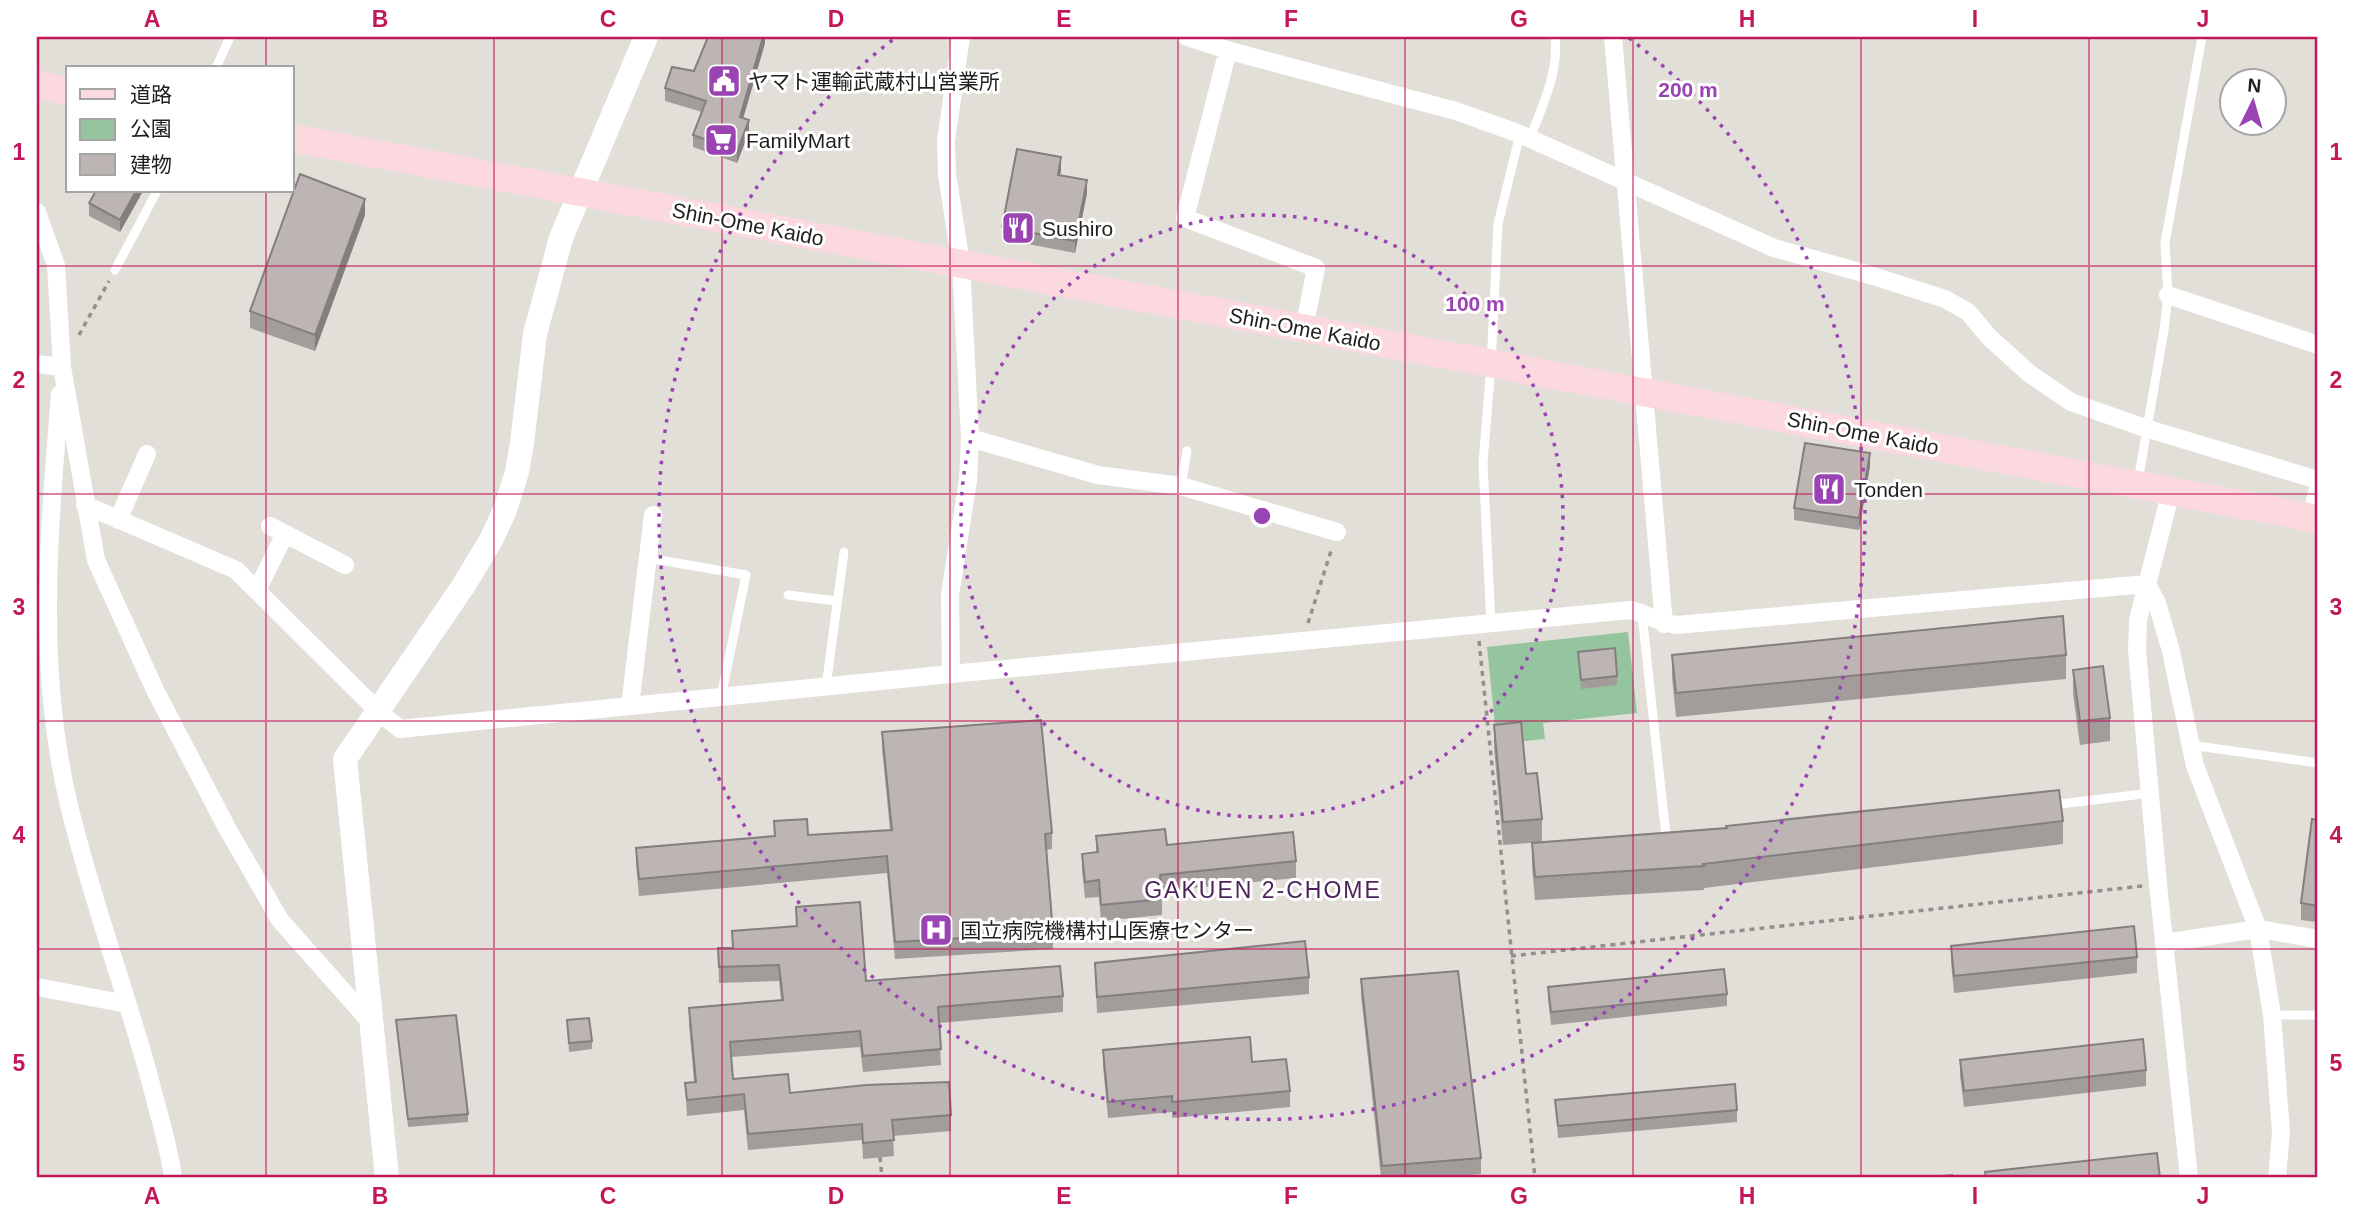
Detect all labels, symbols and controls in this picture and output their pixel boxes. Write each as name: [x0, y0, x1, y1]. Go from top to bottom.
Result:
text: A: [144, 6, 160, 32]
text: B: [372, 6, 388, 32]
text: C: [600, 6, 616, 32]
text: D: [828, 6, 844, 32]
text: E: [1056, 6, 1072, 32]
text: F: [1284, 6, 1298, 32]
text: G: [1510, 6, 1528, 32]
text: H: [1739, 6, 1755, 32]
text: I: [1972, 6, 1978, 32]
text: J: [2197, 6, 2209, 32]
public building icon: ヤマト運輸武蔵村山営業所: [705, 62, 743, 100]
legend: [66, 66, 294, 192]
north arrow: [2218, 66, 2288, 136]
place label: ヤマト運輸武蔵村山営業所: [748, 70, 1000, 93]
text: N: [2247, 75, 2262, 97]
text: 200 m: [1658, 78, 1718, 101]
text: 道路: [130, 83, 172, 106]
text: 公園: [130, 117, 172, 140]
supermarket icon: FamilyMart: [702, 121, 740, 159]
place label: FamilyMart: [746, 129, 850, 152]
text: 1: [13, 139, 26, 165]
text: 1: [2330, 139, 2343, 165]
text: 建物: [130, 153, 172, 176]
street label: Shin-Ome Kaido: [670, 198, 826, 250]
restaurant icon: Sushiro: [999, 209, 1037, 247]
place label: Sushiro: [1042, 217, 1113, 240]
text: 100 m: [1445, 292, 1505, 315]
street label: Shin-Ome Kaido: [1227, 303, 1383, 355]
text: 2: [13, 367, 25, 393]
text: 2: [2330, 367, 2342, 393]
street label: Shin-Ome Kaido: [1785, 407, 1941, 459]
restaurant icon: Tonden: [1810, 470, 1848, 508]
place label: Tonden: [1854, 478, 1923, 501]
centre of rings: [1250, 504, 1274, 528]
text: 3: [13, 594, 25, 620]
text: 3: [2330, 594, 2342, 620]
text: 4: [13, 822, 26, 848]
text: 4: [2330, 822, 2343, 848]
district label: GAKUEN 2-CHOME: [1144, 877, 1382, 903]
hospital icon: 国立病院機構村山医療センター: [917, 911, 955, 949]
place label: 国立病院機構村山医療センター: [960, 919, 1254, 942]
text: 5: [13, 1050, 26, 1076]
text: 5: [2330, 1050, 2343, 1076]
text: A: [144, 1183, 160, 1209]
text: B: [372, 1183, 388, 1209]
text: C: [600, 1183, 616, 1209]
text: D: [828, 1183, 844, 1209]
text: E: [1056, 1183, 1072, 1209]
text: F: [1284, 1183, 1298, 1209]
text: G: [1510, 1183, 1528, 1209]
text: H: [1739, 1183, 1755, 1209]
text: I: [1972, 1183, 1978, 1209]
text: J: [2197, 1183, 2209, 1209]

